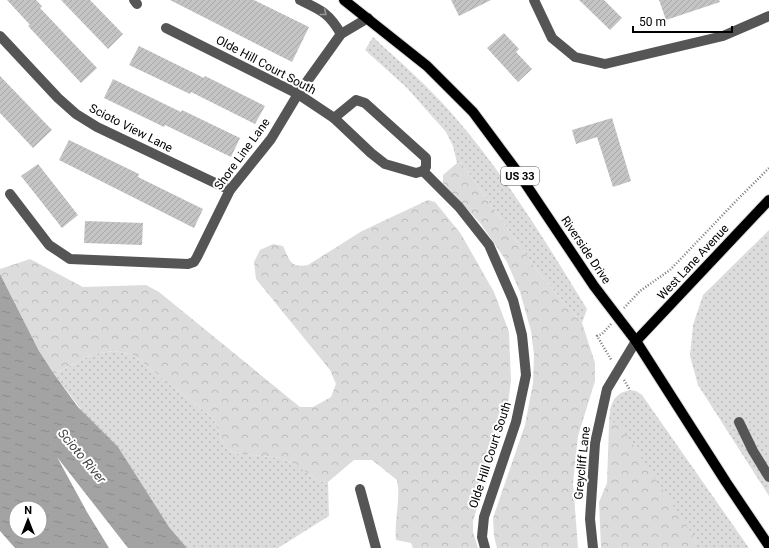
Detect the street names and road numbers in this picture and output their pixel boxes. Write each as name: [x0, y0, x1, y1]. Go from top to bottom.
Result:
street label: Olde Hill Court South: [214, 33, 318, 97]
street label: Scioto View Lane: [87, 101, 175, 155]
street label: Shore Line Lane: [211, 115, 273, 193]
road number: US 33: [501, 167, 539, 185]
street label: Riverside Drive: [558, 213, 614, 287]
street label: West Lane Avenue: [654, 221, 732, 303]
street label: Olde Hill Court South: [466, 400, 514, 510]
street label: Greycliff Lane: [571, 426, 593, 500]

